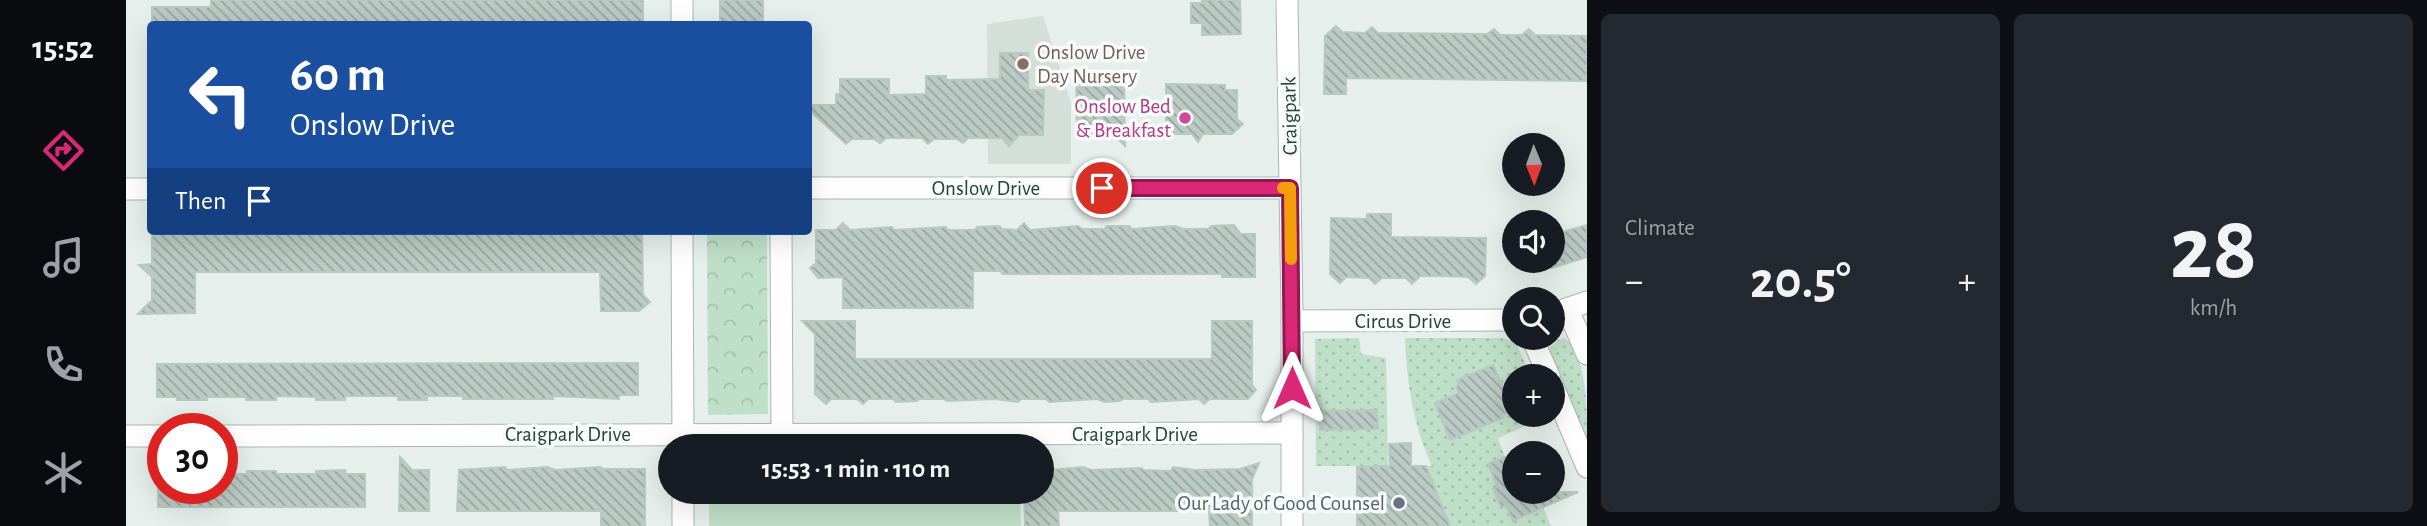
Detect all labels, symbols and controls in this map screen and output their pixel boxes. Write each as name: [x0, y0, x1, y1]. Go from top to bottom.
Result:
text: 15:52: [32, 32, 94, 64]
place label: Onslow Drive Day Nursery: [1037, 42, 1145, 87]
icon: left: [175, 49, 266, 140]
text: 60 m: [290, 51, 386, 100]
marker: Onslow Drive Day Nursery: [1015, 56, 1031, 72]
street label: Craigpark: [1278, 76, 1301, 155]
place label: Onslow Bed & Breakfast: [1075, 96, 1171, 141]
text: Onslow Drive: [290, 109, 455, 141]
marker: Onslow Bed & Breakfast: [1177, 110, 1193, 126]
icon: directions: [39, 126, 88, 175]
north arrow: [1502, 133, 1564, 196]
map controls: [1502, 133, 1565, 504]
pin: [1072, 158, 1132, 218]
icon: arrive: [1083, 169, 1121, 207]
street label: Onslow Drive: [932, 178, 1040, 199]
icon: arrive: [240, 182, 278, 220]
text: Then: [175, 188, 226, 214]
text: 28: [2170, 204, 2257, 295]
button: sound: [1502, 210, 1565, 273]
text: Climate: [1625, 217, 1695, 240]
icon: music: [39, 233, 88, 282]
text: 20.5°: [1750, 255, 1851, 307]
text: −: [1625, 263, 1643, 301]
text: +: [1958, 263, 1976, 301]
button: search: [1502, 287, 1565, 350]
text: km/h: [2190, 297, 2237, 320]
street label: Circus Drive: [1355, 311, 1451, 332]
icon: phone: [39, 340, 88, 389]
position arrow: [1255, 351, 1329, 425]
button: +: [1502, 364, 1565, 427]
speed limit sign: 30: [147, 413, 238, 504]
street label: Craigpark Drive: [505, 424, 631, 445]
street label: Craigpark Drive: [1072, 424, 1198, 445]
button: −: [1502, 441, 1565, 504]
icon: climate: [39, 448, 88, 497]
text: 15:53 · 1 min · 110 m: [762, 456, 950, 482]
place label: Our Lady of Good Counsel: [1178, 493, 1385, 514]
marker: Our Lady of Good Counsel: [1391, 495, 1407, 511]

